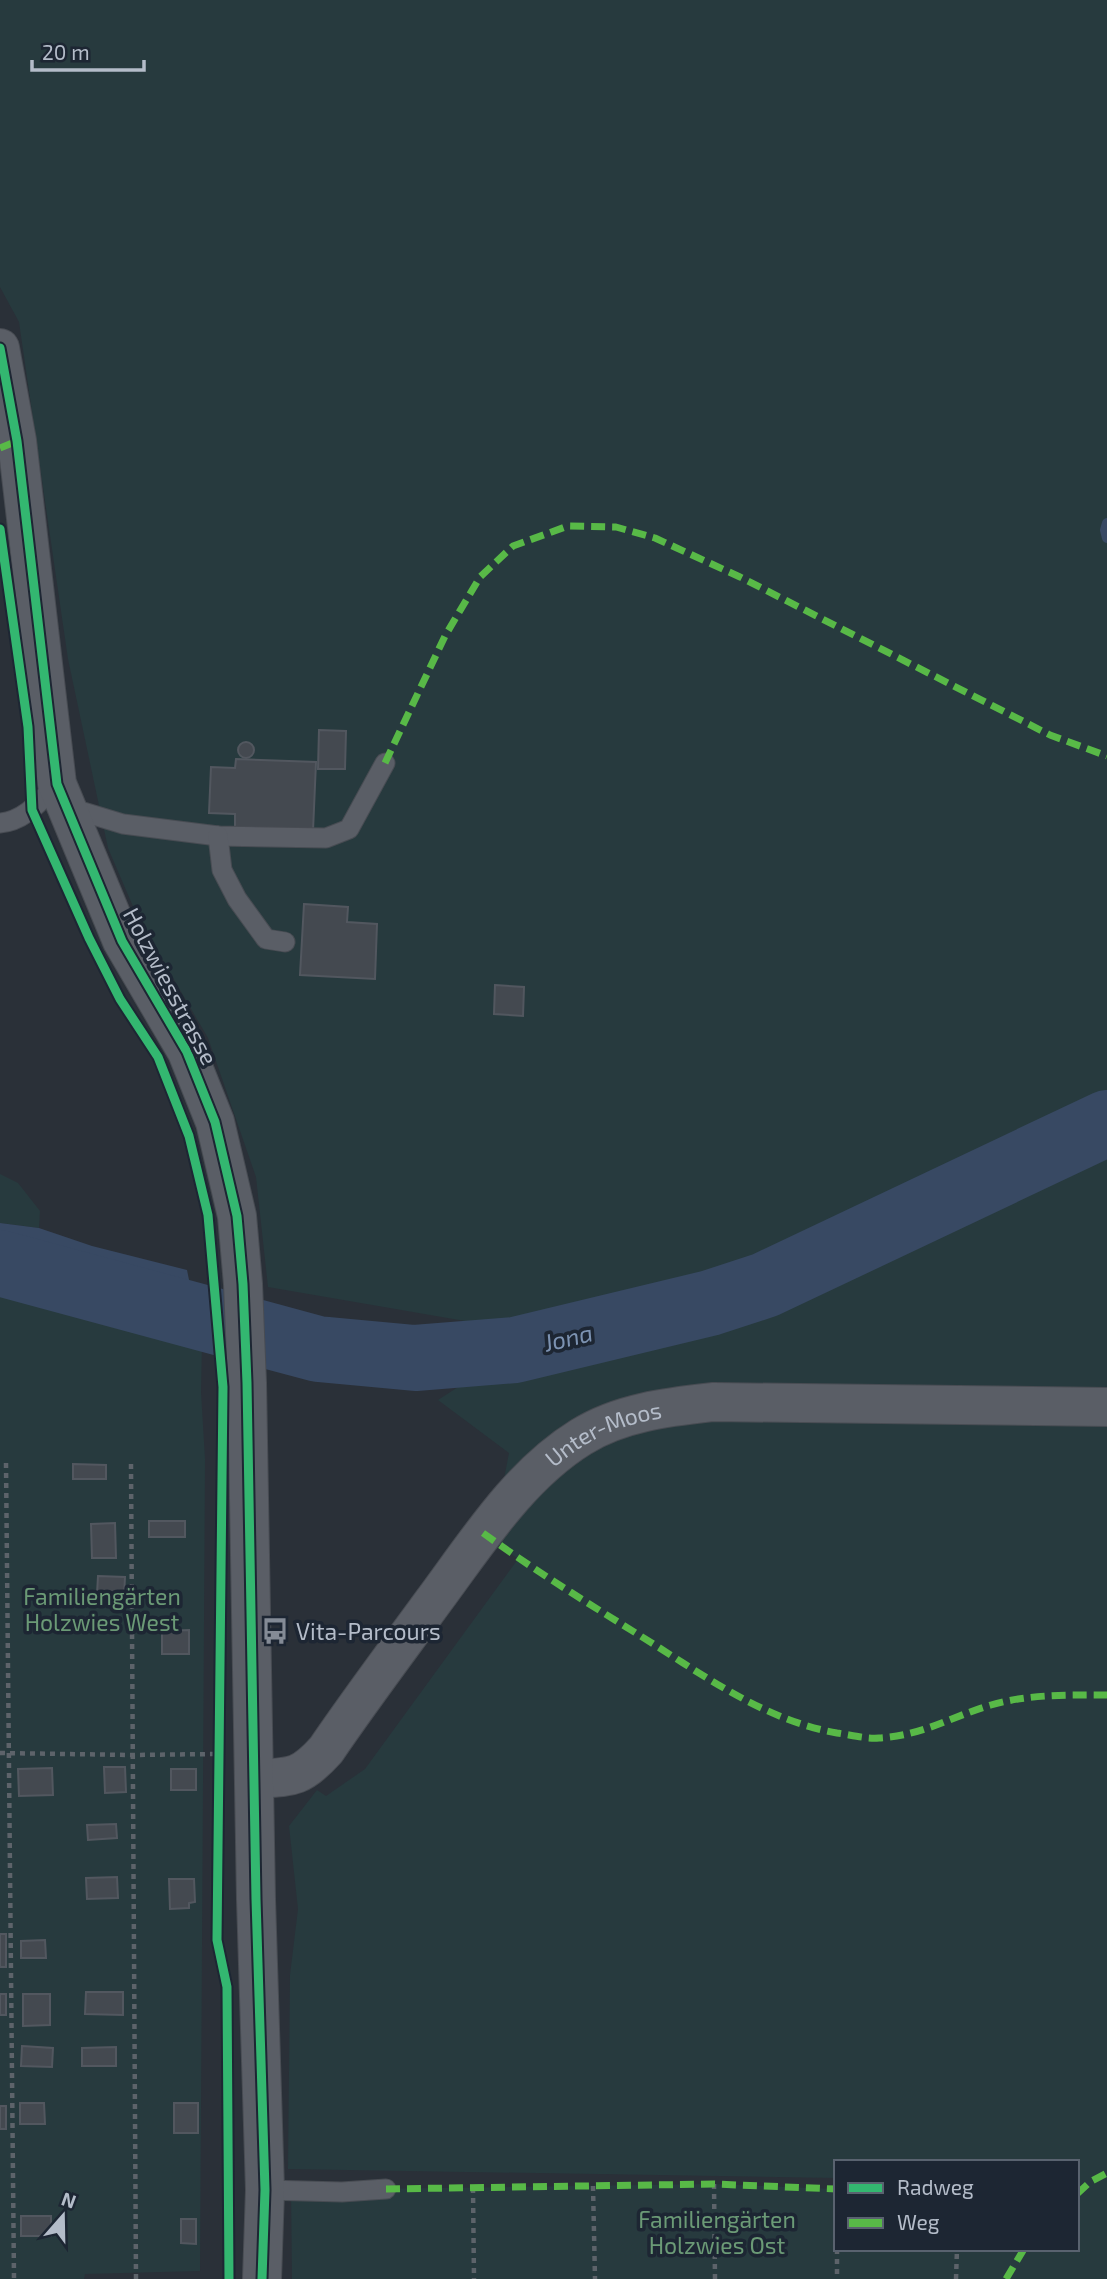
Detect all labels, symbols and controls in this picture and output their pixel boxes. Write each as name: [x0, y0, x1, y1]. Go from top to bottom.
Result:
scale bar: [32, 28, 144, 72]
text: 20 m: [42, 39, 90, 64]
street label: Holzwiesstrasse: [118, 903, 224, 1069]
water label: Jona: [540, 1317, 595, 1357]
street label: Unter-Moos: [539, 1395, 664, 1472]
park label: Familiengärten Holzwies West: [23, 1582, 181, 1636]
bus stop icon: Vita-Parcours: [260, 1616, 290, 1646]
place label: Vita-Parcours: [296, 1617, 441, 1645]
legend: [834, 2160, 1079, 2251]
text: Radweg: [897, 2174, 974, 2199]
north arrow: [28, 2181, 98, 2251]
text: N: [59, 2186, 79, 2213]
park label: Familiengärten Holzwies Ost: [638, 2205, 796, 2259]
text: Weg: [897, 2209, 940, 2234]

